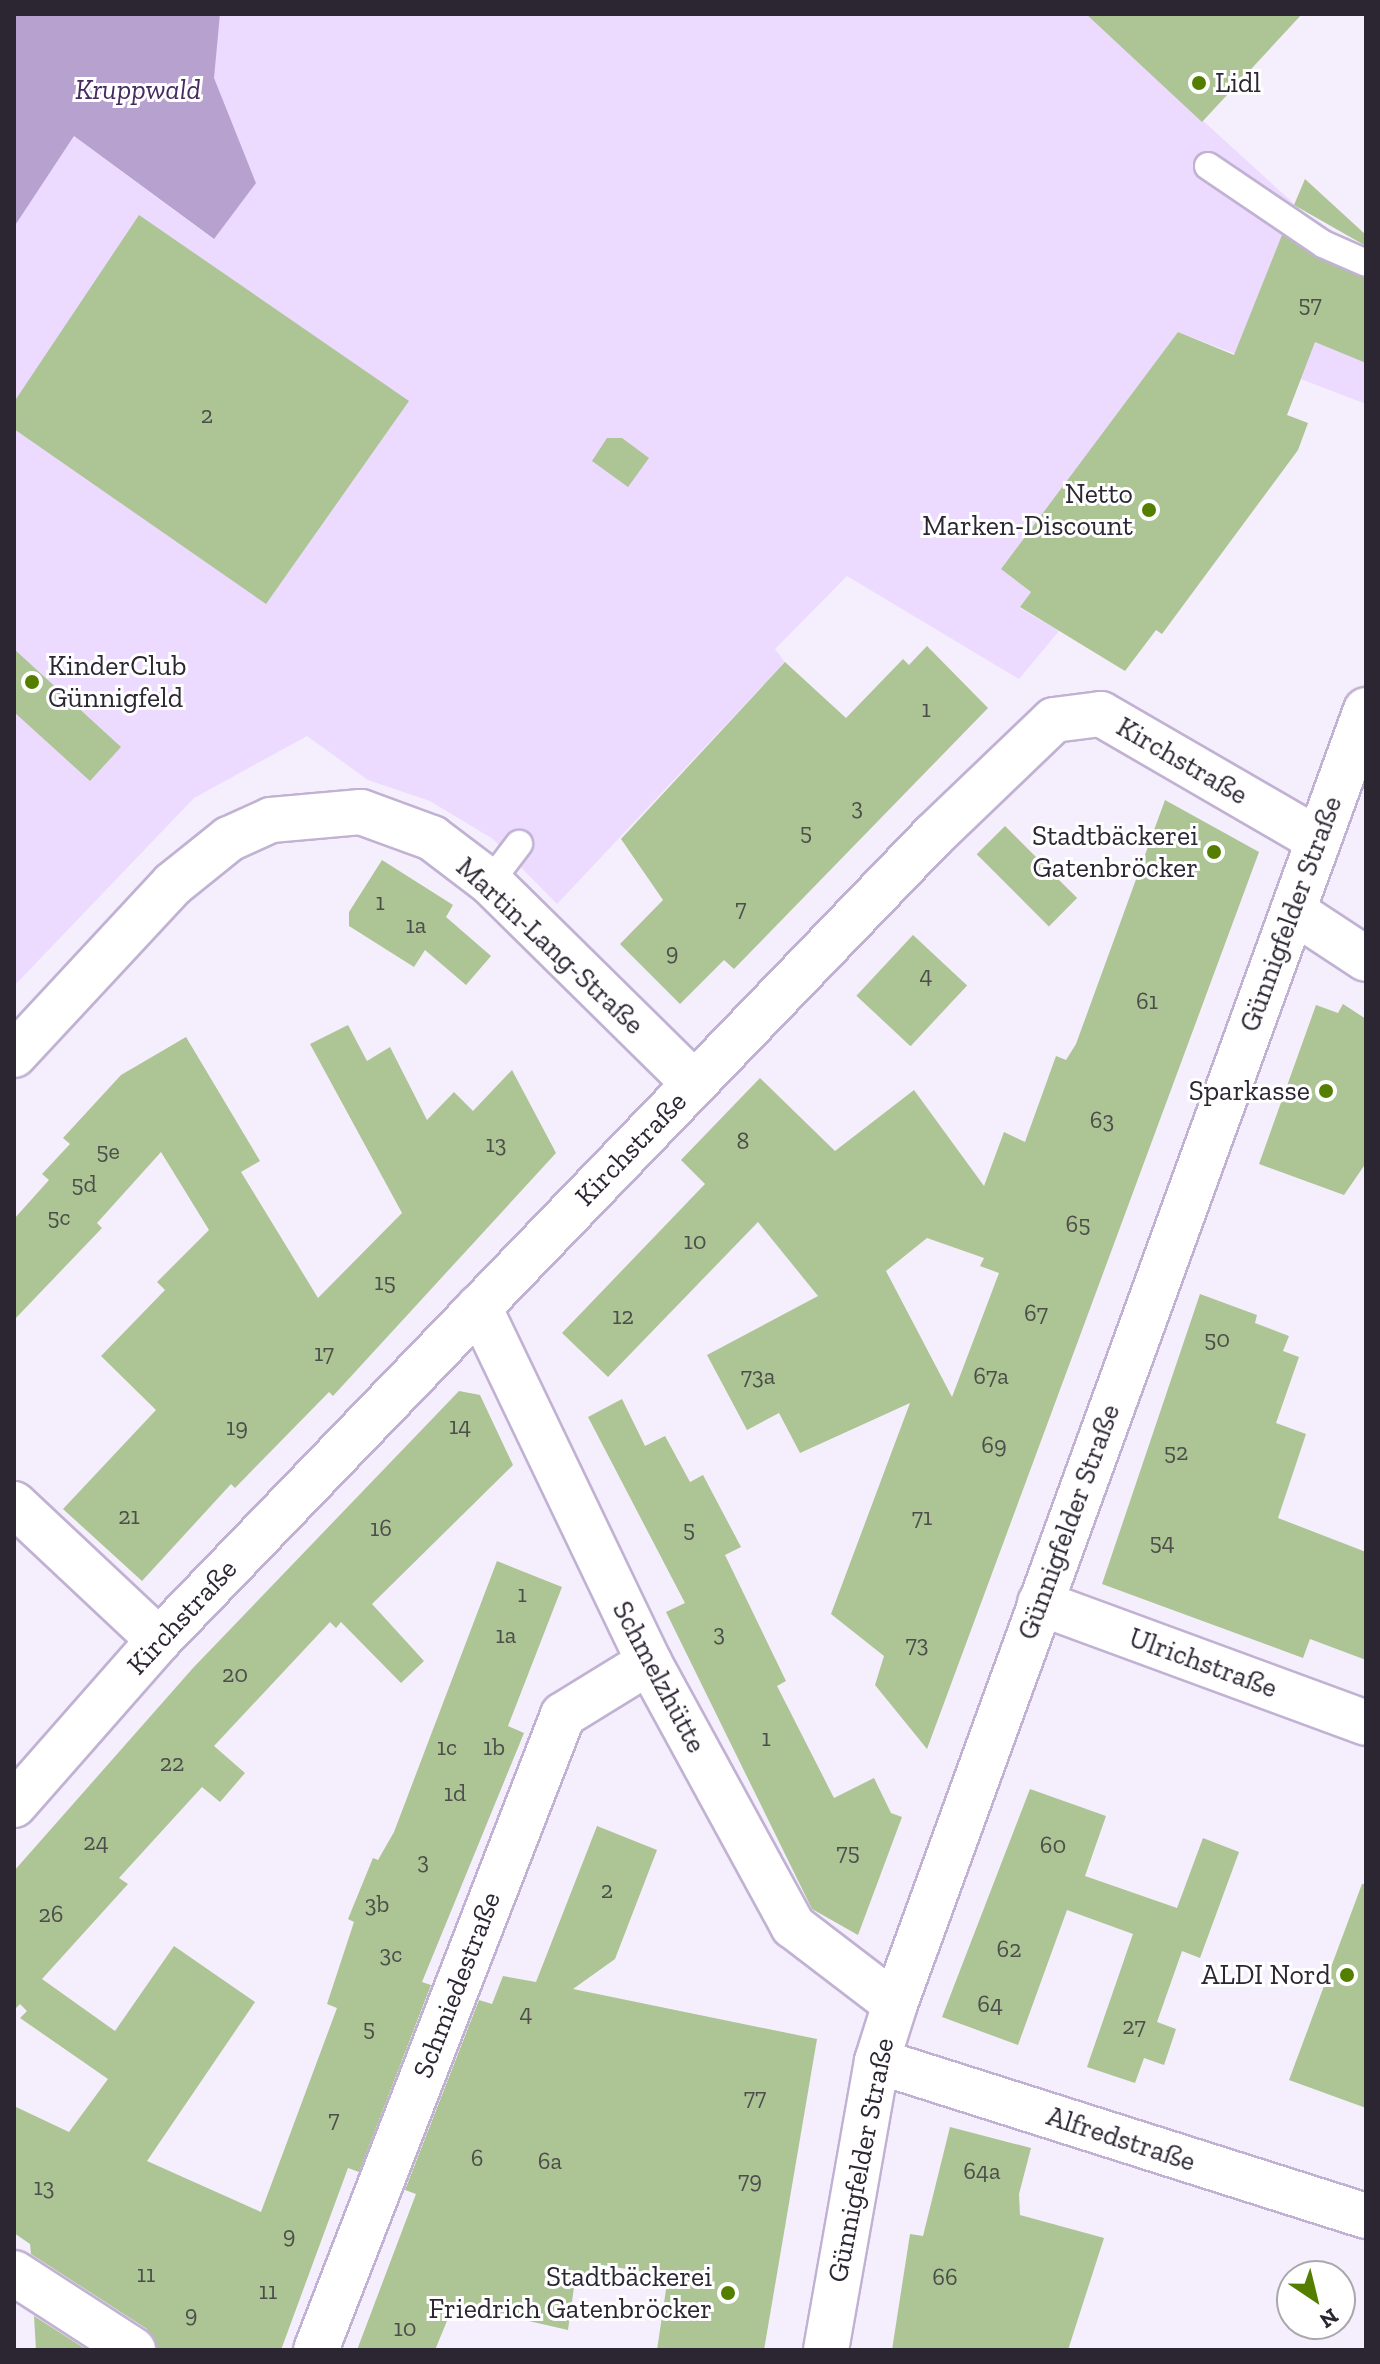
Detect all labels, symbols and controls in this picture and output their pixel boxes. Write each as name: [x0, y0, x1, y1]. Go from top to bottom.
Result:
place label: Lidl: [1215, 66, 1261, 100]
park label: Kruppwald: [75, 73, 201, 107]
marker: Lidl: [1190, 74, 1208, 92]
house number: 57: [1298, 290, 1322, 318]
house number: 2: [201, 401, 213, 429]
place label: Netto Marken-Discount: [922, 477, 1133, 543]
marker: Netto Marken-Discount: [1140, 501, 1158, 519]
place label: KinderClub Günnigfeld: [48, 649, 186, 715]
marker: KinderClub Günnigfeld: [23, 673, 41, 691]
house number: 1: [921, 695, 931, 723]
street label: Kirchstraße: [1111, 710, 1253, 812]
street label: Günnigfelder Straße: [1233, 792, 1349, 1036]
house number: 3: [851, 793, 863, 821]
house number: 5: [800, 818, 812, 846]
place label: Stadtbäckerei Gatenbröcker: [1032, 819, 1198, 885]
marker: Stadtbäckerei Gatenbröcker: [1205, 843, 1223, 861]
street label: Martin-Lang-Straße: [449, 850, 651, 1042]
house number: 1: [375, 888, 385, 916]
house number: 7: [735, 894, 747, 922]
house number: 1a: [406, 911, 426, 939]
house number: 9: [666, 938, 678, 966]
house number: 4: [920, 961, 932, 989]
house number: 61: [1136, 987, 1158, 1015]
place label: Sparkasse: [1189, 1074, 1310, 1108]
marker: Sparkasse: [1317, 1082, 1335, 1100]
street label: Kirchstraße: [568, 1085, 694, 1213]
house number: 63: [1090, 1106, 1114, 1134]
house number: 8: [737, 1127, 749, 1155]
house number: 13: [486, 1130, 506, 1158]
house number: 5e: [96, 1137, 120, 1165]
house number: 5d: [71, 1170, 97, 1198]
house number: 5c: [47, 1203, 71, 1231]
house number: 65: [1065, 1210, 1091, 1238]
house number: 10: [683, 1227, 707, 1255]
house number: 15: [374, 1268, 396, 1296]
house number: 67: [1024, 1299, 1048, 1327]
house number: 12: [612, 1302, 634, 1330]
house number: 50: [1204, 1325, 1230, 1353]
house number: 17: [314, 1339, 334, 1367]
house number: 73a: [741, 1362, 775, 1390]
house number: 67a: [973, 1362, 1009, 1390]
street label: Günnigfelder Straße: [1011, 1400, 1127, 1644]
house number: 14: [449, 1412, 471, 1440]
house number: 19: [226, 1413, 248, 1441]
house number: 69: [981, 1431, 1007, 1459]
house number: 52: [1164, 1438, 1188, 1466]
house number: 21: [118, 1502, 140, 1530]
house number: 71: [912, 1503, 932, 1531]
house number: 16: [370, 1514, 392, 1542]
house number: 5: [683, 1515, 695, 1543]
house number: 54: [1149, 1528, 1175, 1556]
street label: Kirchstraße: [120, 1552, 244, 1682]
house number: 1: [517, 1580, 527, 1608]
street label: Schmelzhütte: [605, 1596, 713, 1758]
house number: 3: [713, 1619, 725, 1647]
house number: 1a: [496, 1621, 516, 1649]
street label: Ulrichstraße: [1124, 1621, 1282, 1705]
house number: 73: [905, 1630, 929, 1658]
house number: 20: [222, 1660, 248, 1688]
house number: 1: [761, 1724, 771, 1752]
house number: 1c: [437, 1733, 457, 1761]
house number: 1b: [483, 1733, 505, 1761]
house number: 22: [160, 1749, 184, 1777]
house number: 1d: [444, 1779, 466, 1807]
house number: 24: [83, 1828, 109, 1856]
house number: 60: [1040, 1831, 1066, 1859]
house number: 75: [836, 1838, 860, 1866]
house number: 3: [417, 1847, 429, 1875]
house number: 2: [601, 1876, 613, 1904]
street label: Schmiedestraße: [406, 1887, 508, 2083]
house number: 3b: [365, 1890, 389, 1918]
house number: 26: [38, 1900, 64, 1928]
house number: 62: [996, 1935, 1022, 1963]
house number: 3c: [380, 1940, 402, 1968]
place label: ALDI Nord: [1201, 1958, 1331, 1992]
marker: ALDI Nord: [1338, 1966, 1356, 1984]
house number: 64: [977, 1990, 1003, 2018]
house number: 4: [520, 1999, 532, 2027]
house number: 27: [1122, 2012, 1146, 2040]
house number: 5: [363, 2014, 375, 2042]
street label: Günnigfelder Straße: [821, 2035, 901, 2285]
house number: 77: [744, 2083, 766, 2111]
street label: Alfredstraße: [1042, 2099, 1200, 2179]
house number: 7: [328, 2105, 340, 2133]
house number: 6: [471, 2144, 483, 2172]
house number: 6a: [538, 2147, 562, 2175]
house number: 64a: [963, 2157, 1001, 2185]
house number: 79: [738, 2166, 762, 2194]
house number: 13: [34, 2173, 54, 2201]
house number: 9: [283, 2221, 295, 2249]
house number: 11: [137, 2260, 155, 2288]
place label: Stadtbäckerei Friedrich Gatenbröcker: [428, 2260, 712, 2326]
north arrow: [1276, 2260, 1356, 2340]
house number: 66: [932, 2263, 958, 2291]
house number: 11: [259, 2277, 277, 2305]
marker: Stadtbäckerei Friedrich Gatenbröcker: [719, 2284, 737, 2302]
house number: 9: [185, 2300, 197, 2328]
text: N: [1314, 2303, 1344, 2334]
house number: 10: [393, 2314, 417, 2342]

